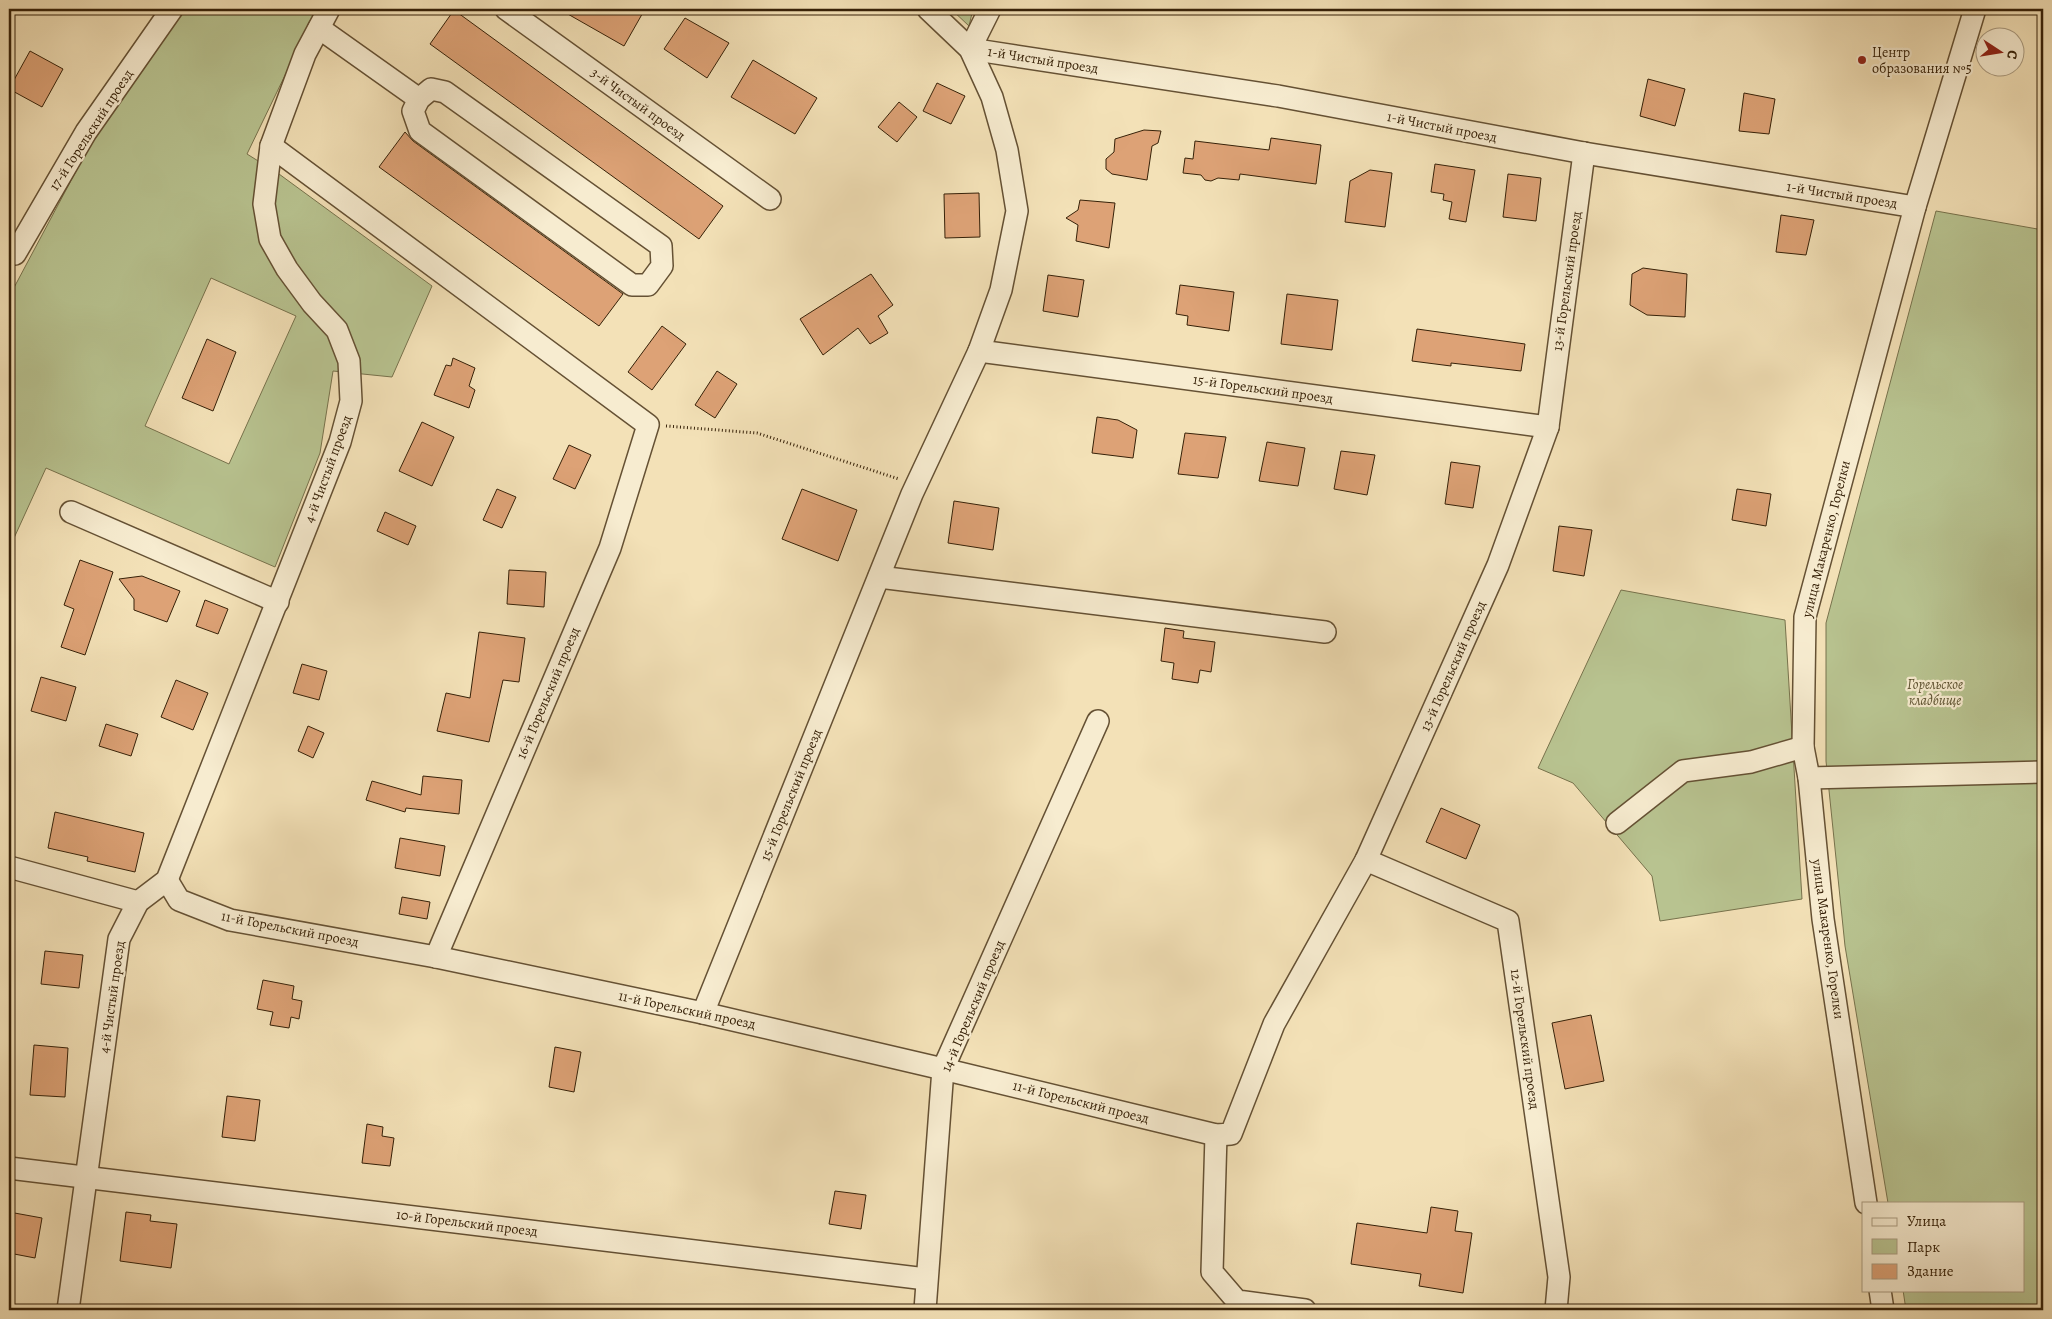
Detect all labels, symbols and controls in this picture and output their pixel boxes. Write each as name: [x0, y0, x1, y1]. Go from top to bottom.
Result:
north arrow: [1974, 28, 2024, 78]
street label: 1-й Чистый проезд: [986, 42, 1100, 78]
place label: Центр образования №5: [1872, 43, 1972, 78]
text: С: [2002, 48, 2022, 61]
marker: Центр образования №5: [1856, 54, 1868, 66]
street label: 3-й Чистый проезд: [587, 63, 689, 145]
street label: 17-й Горельский проезд: [45, 66, 137, 194]
street label: 1-й Чистый проезд: [1385, 107, 1499, 147]
street label: 1-й Чистый проезд: [1785, 177, 1899, 213]
street label: 13-й Горельский проезд: [1548, 210, 1586, 352]
street label: 15-й Горельский проезд: [1192, 370, 1334, 408]
street label: 4-й Чистый проезд: [300, 412, 356, 526]
street label: улица Макаренко, Горелки: [1797, 458, 1855, 621]
street label: 13-й Горельский проезд: [1416, 598, 1490, 734]
street label: 16-й Горельский проезд: [512, 624, 584, 762]
park label: Горельское кладбище: [1907, 675, 1963, 710]
street label: 15-й Горельский проезд: [756, 726, 826, 864]
street label: улица Макаренко, Горелки: [1807, 857, 1849, 1020]
street label: 11-й Горельский проезд: [220, 906, 361, 952]
street label: 14-й Горельский проезд: [937, 937, 1009, 1075]
street label: 4-й Чистый проезд: [95, 939, 129, 1054]
street label: 12-й Горельский проезд: [1506, 967, 1544, 1111]
street label: 11-й Горельский проезд: [617, 986, 758, 1034]
street label: 11-й Горельский проезд: [1011, 1076, 1151, 1128]
legend: [1862, 1202, 2024, 1292]
street label: 10-й Горельский проезд: [395, 1205, 539, 1241]
text: Улица: [1907, 1211, 1946, 1231]
text: Парк: [1907, 1237, 1940, 1257]
text: Здание: [1907, 1261, 1954, 1281]

